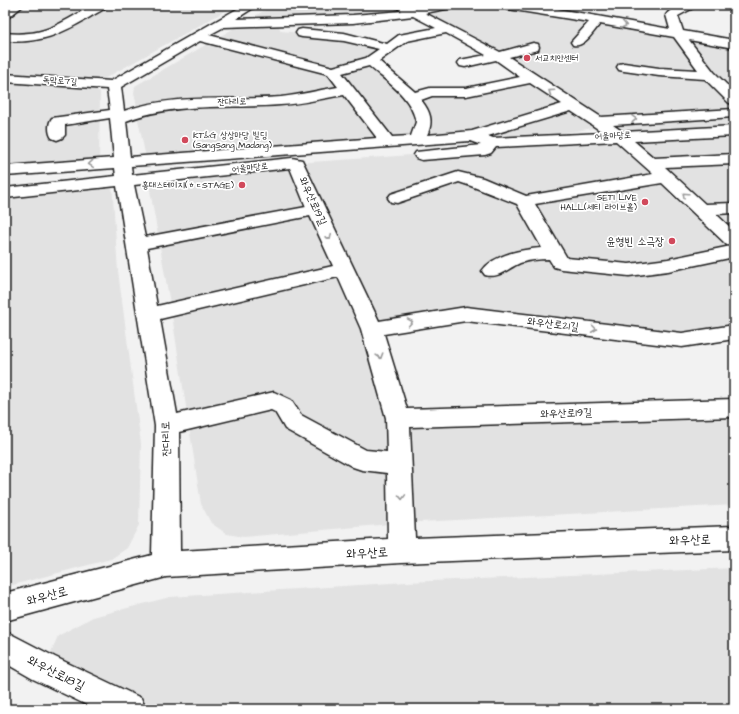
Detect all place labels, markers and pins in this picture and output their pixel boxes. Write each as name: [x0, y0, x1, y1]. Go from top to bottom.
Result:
place label: 서교치안센터: [535, 52, 578, 65]
marker: 서교치안센터: [522, 53, 532, 63]
place label: KT&G 상상마당 빌딩 (SangSang Madang): [193, 129, 272, 152]
marker: KT&G 상상마당 빌딩 (SangSang Madang): [180, 135, 190, 145]
place label: 홍대스테이지(ㅎㄷSTAGE): [142, 179, 234, 192]
marker: 홍대스테이지(ㅎㄷSTAGE): [237, 180, 247, 190]
place label: SETI LIVE HALL(세티 라이브홀): [560, 191, 638, 214]
marker: SETI LIVE HALL(세티 라이브홀): [640, 197, 650, 207]
place label: 윤형빈 소극장: [606, 234, 664, 249]
marker: 윤형빈 소극장: [667, 236, 677, 246]

